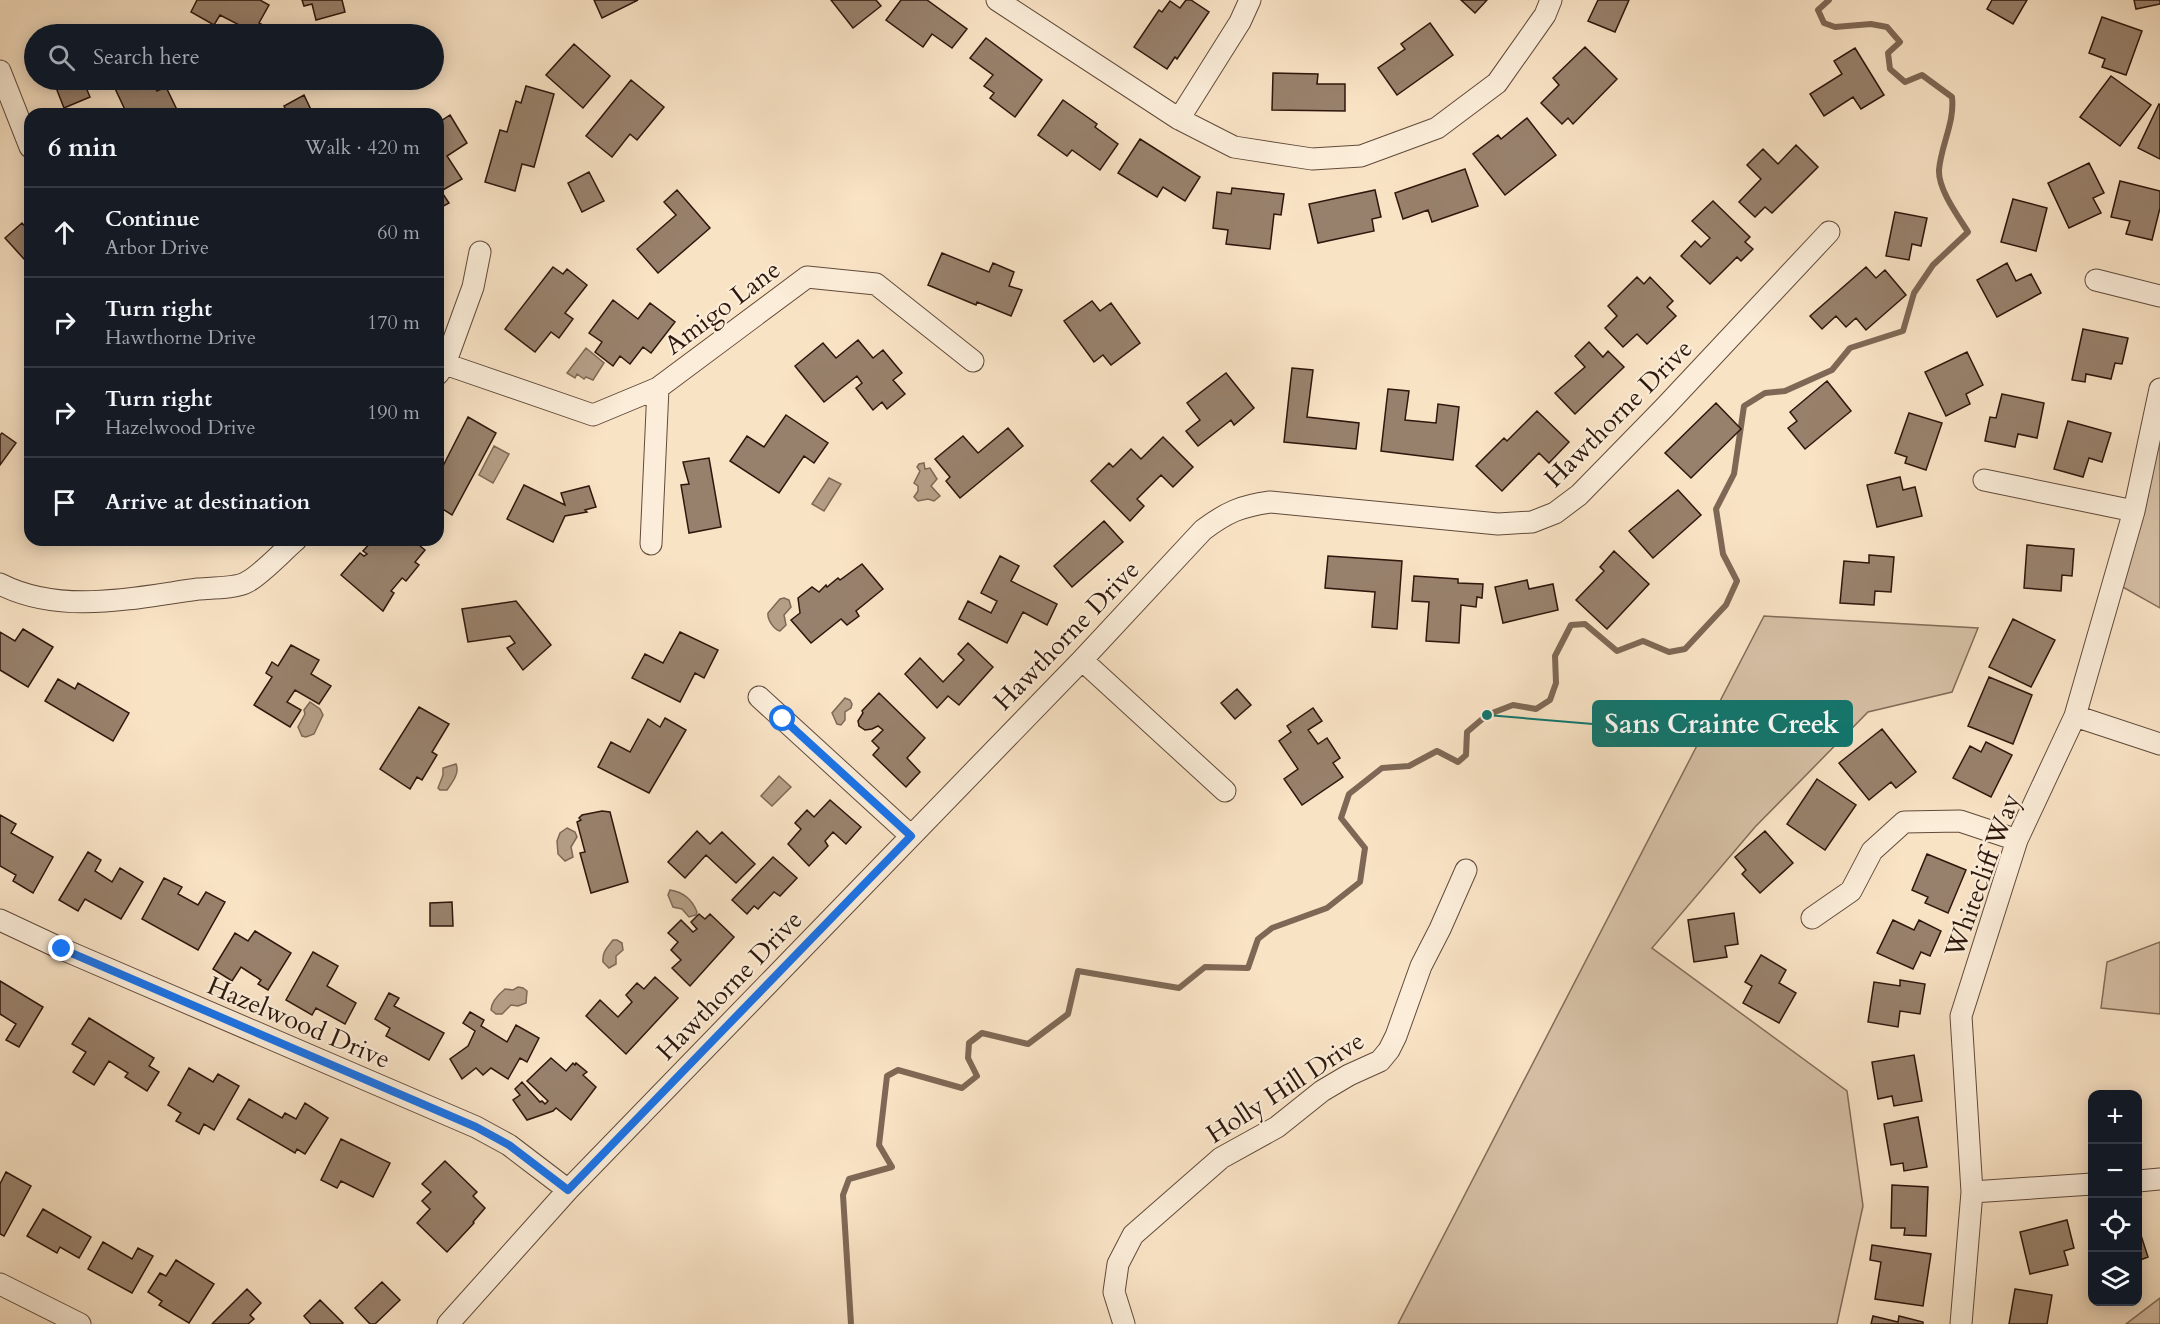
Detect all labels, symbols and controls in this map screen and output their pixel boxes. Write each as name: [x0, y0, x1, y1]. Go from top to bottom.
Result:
search box: [24, 24, 444, 90]
icon: search: [45, 41, 78, 74]
text: Search here: [93, 42, 200, 72]
text: 6 min: [48, 130, 117, 165]
text: Walk · 420 m: [305, 134, 420, 161]
text: Continue: [105, 204, 200, 234]
icon: ahead: [48, 216, 81, 249]
text: 60 m: [377, 219, 420, 246]
text: Arbor Drive: [105, 234, 209, 261]
street label: Amigo Lane: [657, 252, 788, 363]
text: Turn right: [105, 294, 212, 324]
icon: right: [48, 306, 81, 339]
text: 170 m: [367, 309, 420, 336]
text: Hawthorne Drive: [105, 324, 256, 351]
street label: Hawthorne Drive: [1537, 332, 1700, 495]
text: Turn right: [105, 384, 212, 414]
icon: right: [48, 396, 81, 429]
text: 190 m: [367, 399, 420, 426]
text: Hazelwood Drive: [105, 414, 256, 441]
icon: arrive: [48, 486, 81, 519]
text: Arrive at destination: [105, 487, 310, 517]
street label: Hawthorne Drive: [986, 553, 1147, 718]
callout: Sans Crainte Creek: [1593, 701, 1852, 746]
route start: [769, 705, 795, 731]
text: Sans Crainte Creek: [1605, 706, 1840, 743]
street label: Whitecliff Way: [1936, 788, 2028, 963]
street label: Hawthorne Drive: [649, 903, 810, 1068]
route end: [48, 935, 74, 961]
street label: Hazelwood Drive: [202, 968, 396, 1077]
street label: Holly Hill Drive: [1199, 1023, 1371, 1152]
map controls: [2088, 1090, 2142, 1306]
button: +: [2088, 1090, 2142, 1144]
button: −: [2088, 1144, 2142, 1198]
button: locate: [2088, 1198, 2142, 1252]
button: layers: [2088, 1252, 2142, 1306]

